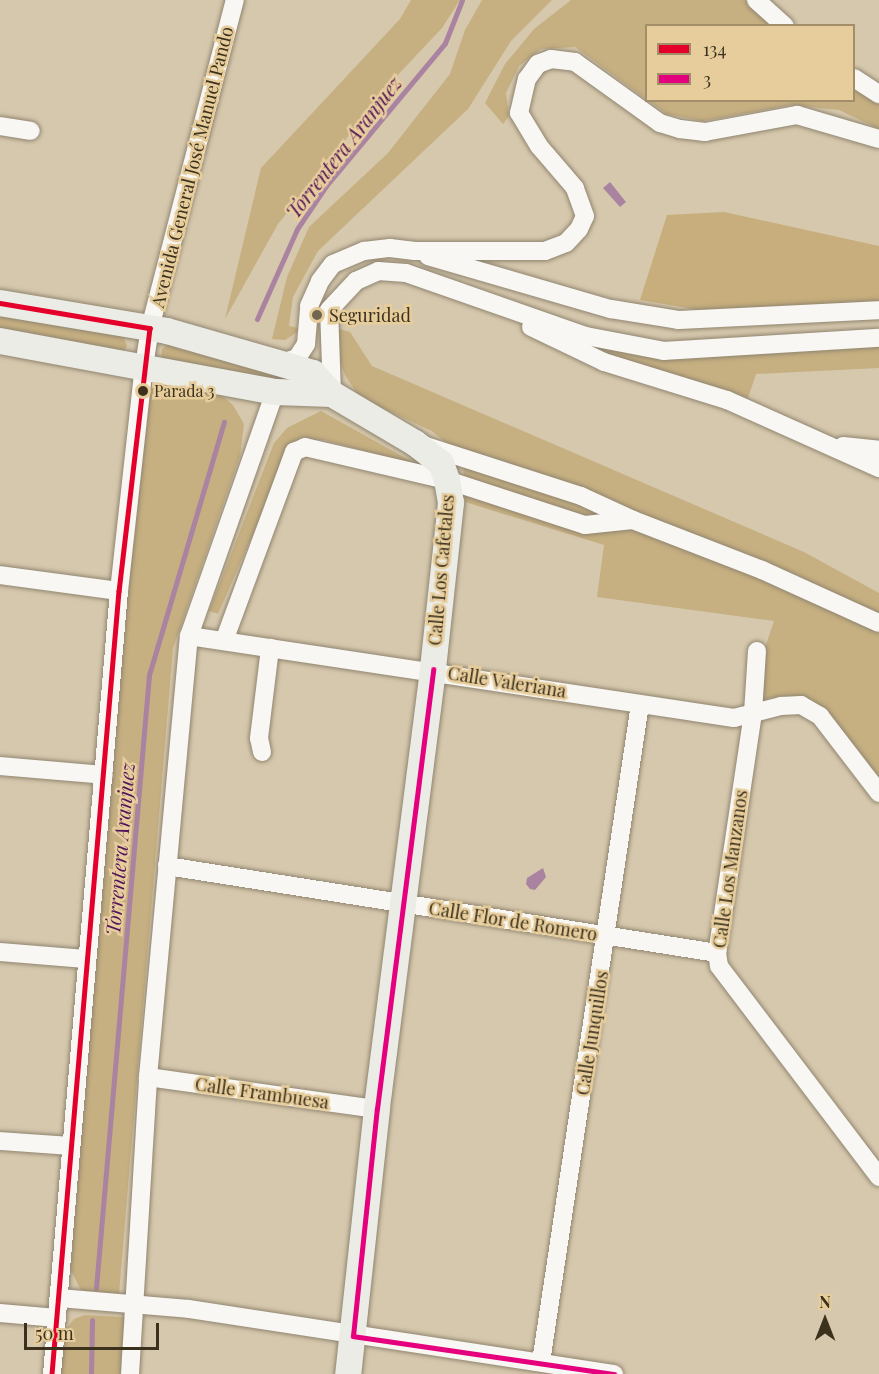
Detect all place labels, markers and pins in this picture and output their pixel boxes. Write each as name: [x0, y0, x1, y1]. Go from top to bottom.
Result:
place label: Seguridad: [329, 304, 411, 326]
marker: Seguridad: [310, 308, 324, 322]
place label: Parada 3: [154, 381, 215, 401]
marker: Parada 3: [137, 385, 149, 397]

